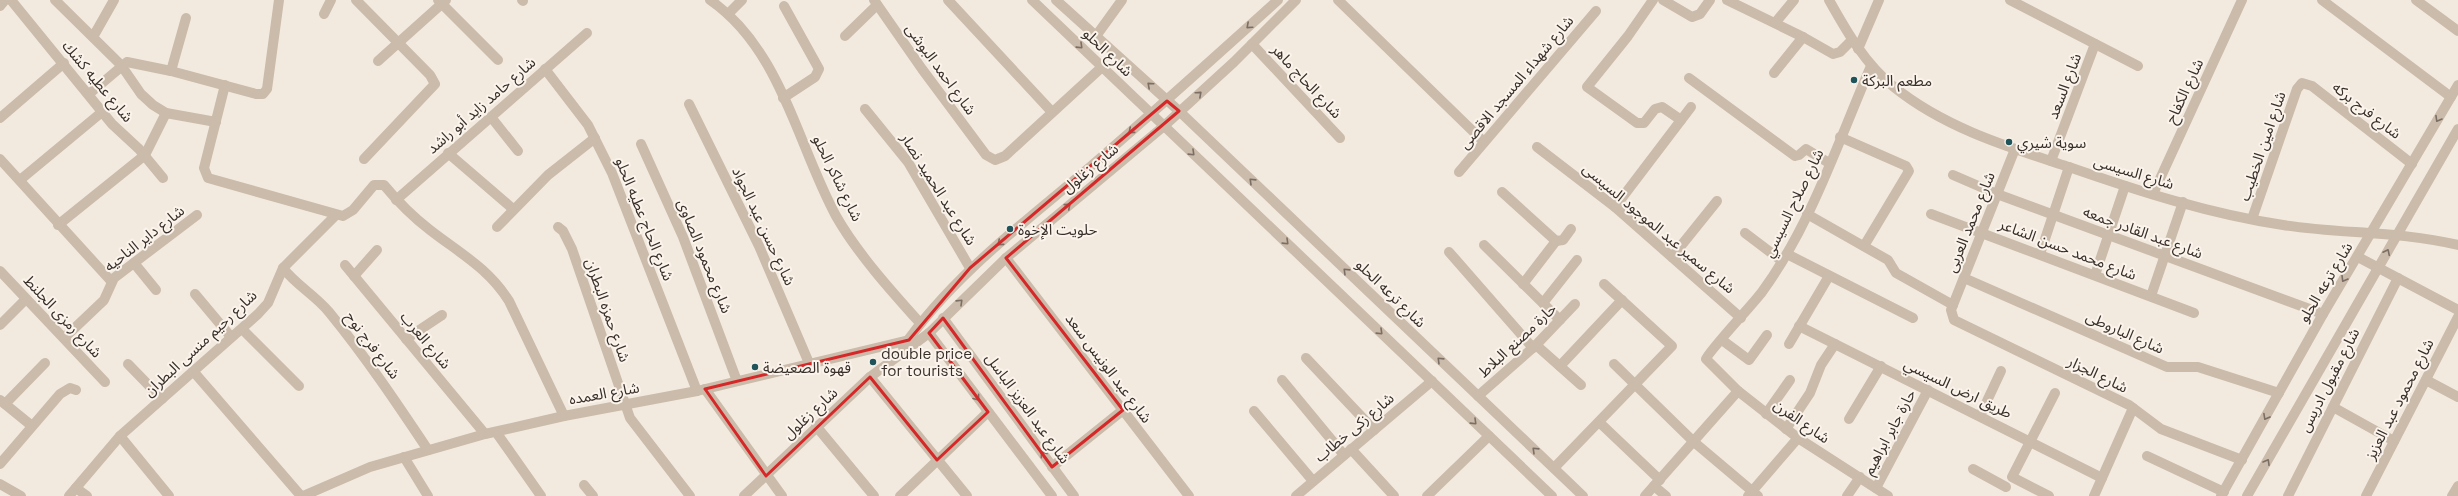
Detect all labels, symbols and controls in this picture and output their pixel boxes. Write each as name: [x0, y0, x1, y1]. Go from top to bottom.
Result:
street label: شارع شهداء المسجد الاقصى: [1455, 11, 1580, 155]
street label: شارع احمد البوشى: [899, 20, 981, 120]
one-way arrow: [1246, 22, 1254, 29]
street label: شارع الحلو: [1077, 24, 1137, 83]
street label: شارع عطيه كشك: [56, 36, 138, 128]
street label: شارع الحاج ماهر: [1265, 39, 1346, 124]
one-way arrow: [1075, 41, 1083, 49]
street label: شارع السعد: [2043, 50, 2088, 123]
street label: شارع حامد زايد أبو راشد: [423, 52, 541, 160]
street label: شارع الكفاح: [2161, 55, 2210, 128]
place label: مطعم البركة: [1862, 71, 1932, 92]
marker: مطعم البركة: [1849, 75, 1859, 85]
street label: شارع فرج بركه: [2327, 77, 2405, 145]
one-way arrow: [1147, 83, 1155, 90]
street label: شارع امين الخطيب: [2234, 89, 2293, 204]
one-way arrow: [1194, 92, 1201, 99]
one-way arrow: [2436, 115, 2443, 122]
one-way arrow: [1129, 127, 1136, 134]
street label: شارع عبد الحميد نصار: [894, 128, 981, 250]
street label: شارع شاكر الحلو: [806, 132, 867, 226]
place label: سوية شيري: [2017, 133, 2086, 154]
marker: سوية شيري: [2004, 137, 2014, 147]
street label: شارع زغلول: [1058, 139, 1124, 199]
street label: شارع صلاح السيسي: [1758, 145, 1830, 262]
one-way arrow: [1187, 148, 1195, 155]
street label: شارع السيسى: [2091, 151, 2177, 196]
street label: شارع الحاج عطيه الحلو: [609, 154, 679, 285]
street label: شارع سمير عبد الموجود السيسى: [1577, 159, 1739, 300]
street label: شارع حسن عبد الجواد: [725, 164, 800, 290]
street label: شارع محمد العربى: [1941, 169, 2002, 276]
one-way arrow: [1249, 178, 1257, 186]
street label: شارع محمود الصاوى: [671, 196, 737, 317]
street label: شارع داير الناحيه: [100, 201, 190, 278]
street label: شارع عبد القادر جمعه: [2080, 202, 2206, 265]
one-way arrow: [1063, 203, 1071, 210]
street label: شارع محمد حسن الشاعر: [1995, 214, 2140, 287]
place label: حلويت الإخوة: [1018, 220, 1098, 240]
marker: حلويت الإخوة: [1005, 224, 1015, 234]
one-way arrow: [1281, 237, 1289, 245]
one-way arrow: [998, 238, 1005, 245]
street label: شارع ترعه الحلو: [2294, 238, 2359, 327]
one-way arrow: [2382, 249, 2390, 257]
street label: شارع ترعه الحلو: [1350, 255, 1430, 334]
street label: شارع حمزه البطران: [579, 256, 635, 366]
one-way arrow: [1343, 268, 1351, 275]
street label: شارع رمزى الجلنط: [18, 271, 106, 364]
one-way arrow: [2341, 275, 2349, 282]
street label: شارع رحيم منسى البطران: [139, 285, 263, 403]
one-way arrow: [956, 299, 963, 306]
street label: حارة مصنع البلاط: [1474, 299, 1562, 383]
street label: شارع الباروطى: [2082, 306, 2167, 360]
street label: شارع فرج نوح: [339, 307, 405, 385]
street label: شارع العرب: [394, 307, 456, 375]
street label: شارع عبد الونيس سعد: [1059, 309, 1157, 429]
street label: شارع مقبول ادريس: [2295, 325, 2366, 437]
one-way arrow: [1375, 327, 1383, 335]
street label: شارع محمود عبد العزيز: [2360, 335, 2440, 465]
place label: double price for tourists: [881, 344, 972, 380]
street label: شارع عبد العزيز الباسل: [979, 349, 1075, 469]
street label: شارع الجزار: [2063, 351, 2131, 400]
street label: طريق ارض السيسي: [1900, 354, 2015, 425]
marker: double price for tourists: [868, 357, 878, 367]
one-way arrow: [1437, 357, 1445, 365]
place label: قهوة الصعيضة: [763, 358, 851, 377]
marker: قهوة الصعيضة: [750, 362, 760, 372]
street label: شارع العمده: [567, 377, 641, 411]
street label: شارع زغلول: [779, 383, 843, 445]
street label: حارة جابر ابراهيم: [1858, 386, 1921, 479]
street label: شارع زكى خطاب: [1310, 388, 1400, 468]
one-way arrow: [972, 393, 979, 400]
street label: شارع الفرن: [1769, 395, 1834, 450]
one-way arrow: [2263, 413, 2271, 420]
one-way arrow: [1469, 417, 1477, 425]
one-way arrow: [1532, 448, 1539, 455]
one-way arrow: [1040, 451, 1047, 458]
one-way arrow: [2262, 459, 2269, 466]

